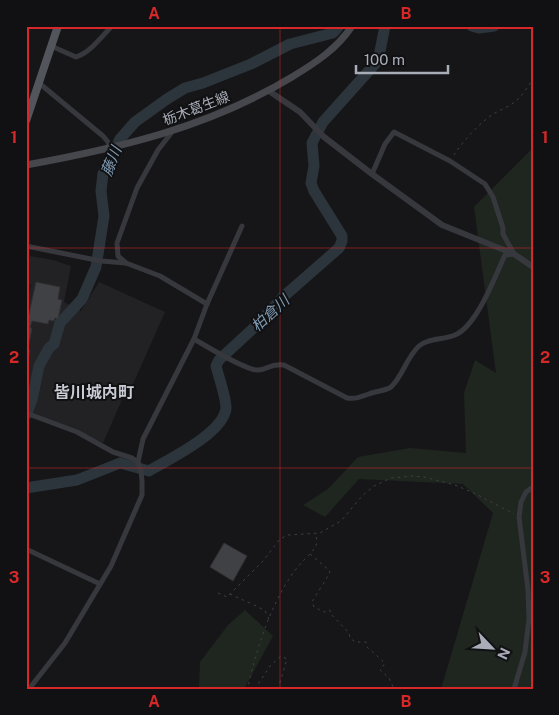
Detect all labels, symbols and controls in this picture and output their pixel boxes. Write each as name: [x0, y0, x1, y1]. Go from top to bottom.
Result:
text: A: [148, 4, 160, 23]
text: B: [401, 4, 412, 23]
scale bar: [356, 42, 449, 74]
text: 100 m: [364, 51, 405, 68]
street label: 栃木葛生線: [160, 88, 232, 128]
text: 1: [11, 128, 17, 147]
text: 1: [542, 128, 548, 147]
water label: 藤川: [97, 142, 125, 178]
water label: 柏倉川: [248, 290, 294, 335]
text: 2: [9, 348, 19, 367]
text: 2: [540, 348, 550, 367]
district label: 皆川城内町: [54, 383, 134, 402]
text: 3: [9, 568, 19, 587]
text: 3: [540, 568, 550, 587]
north arrow: [466, 622, 516, 672]
text: N: [494, 645, 513, 662]
text: A: [148, 692, 160, 711]
text: B: [401, 692, 412, 711]

